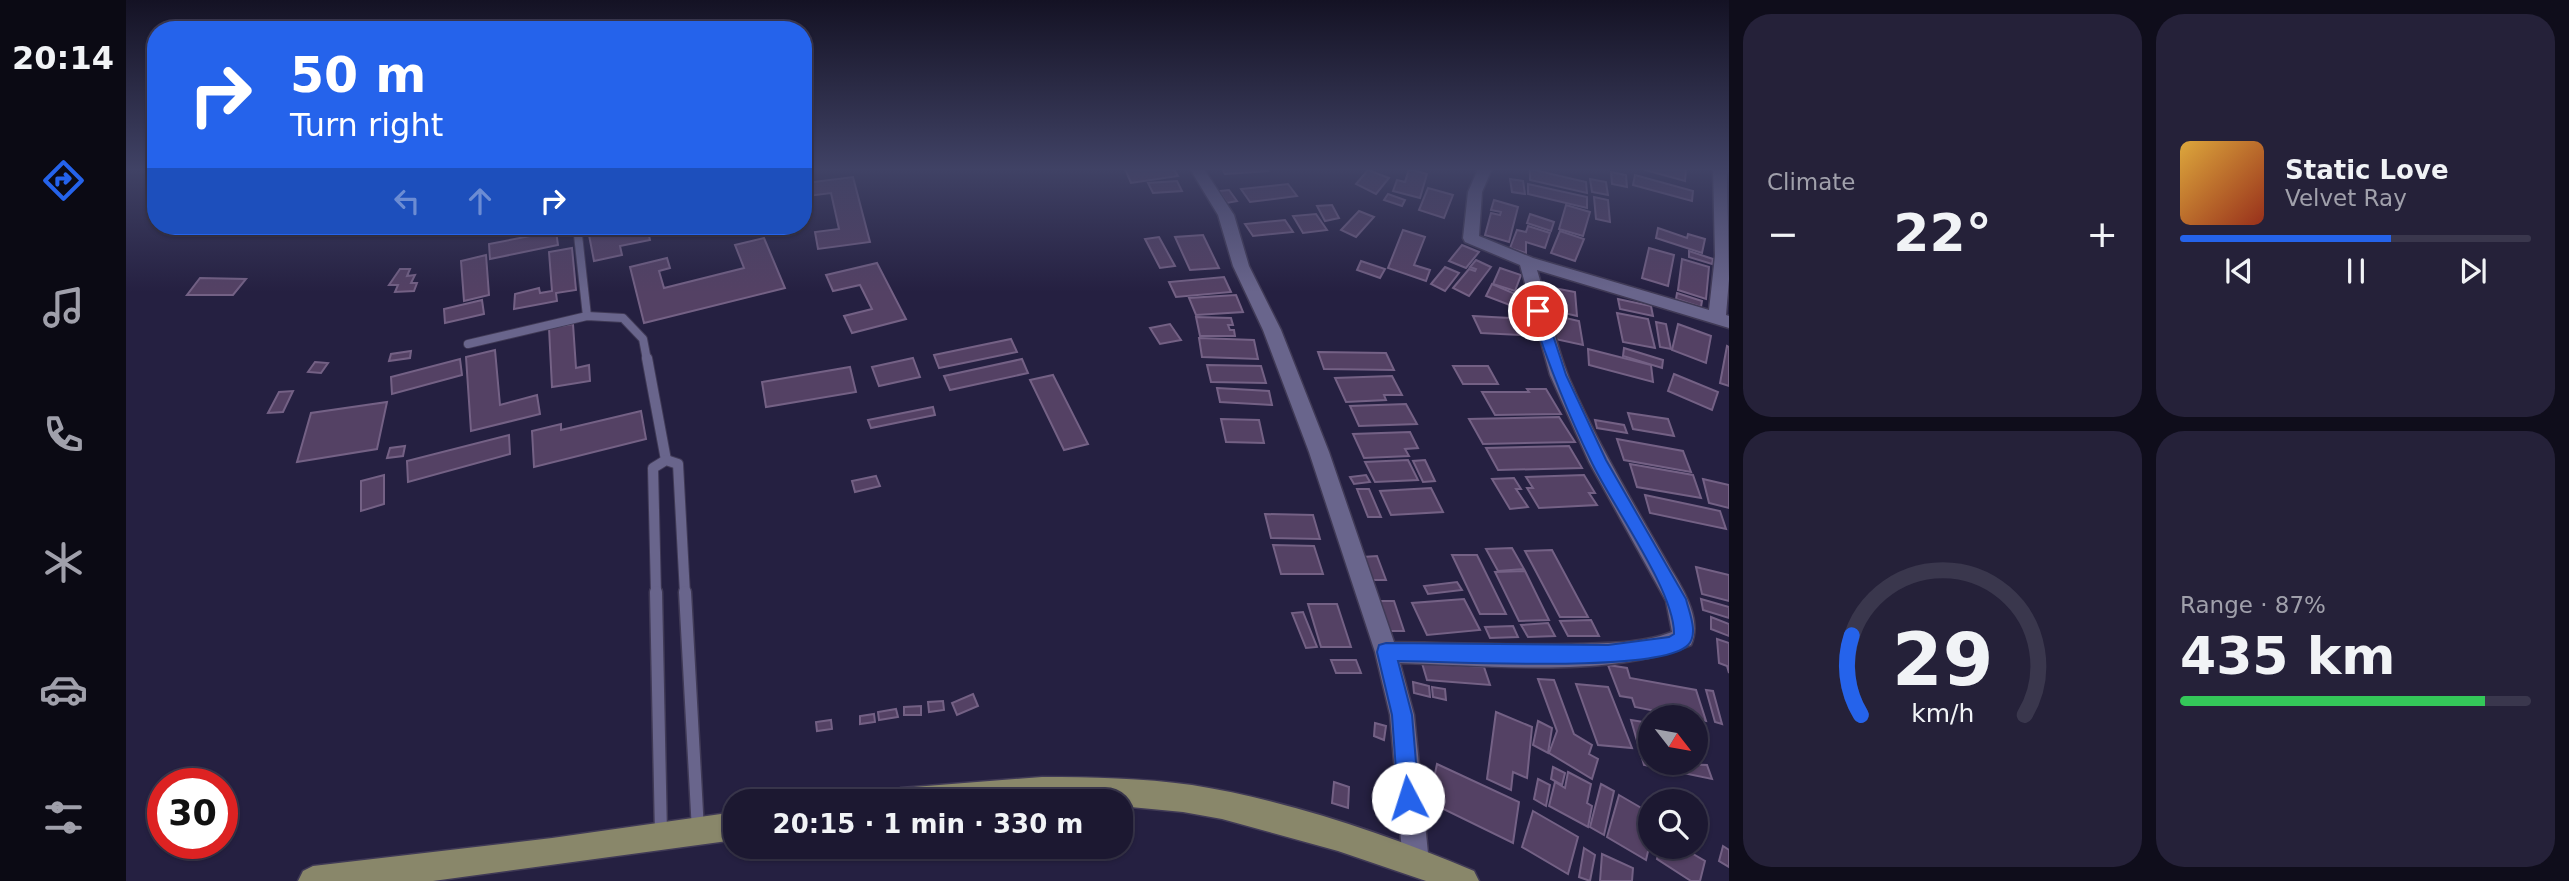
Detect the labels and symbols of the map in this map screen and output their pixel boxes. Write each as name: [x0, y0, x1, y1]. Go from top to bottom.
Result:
pin: [1508, 281, 1568, 341]
north arrow: [1638, 705, 1708, 775]
position arrow: [1371, 761, 1445, 835]
speed limit sign: 30: [147, 768, 238, 859]

